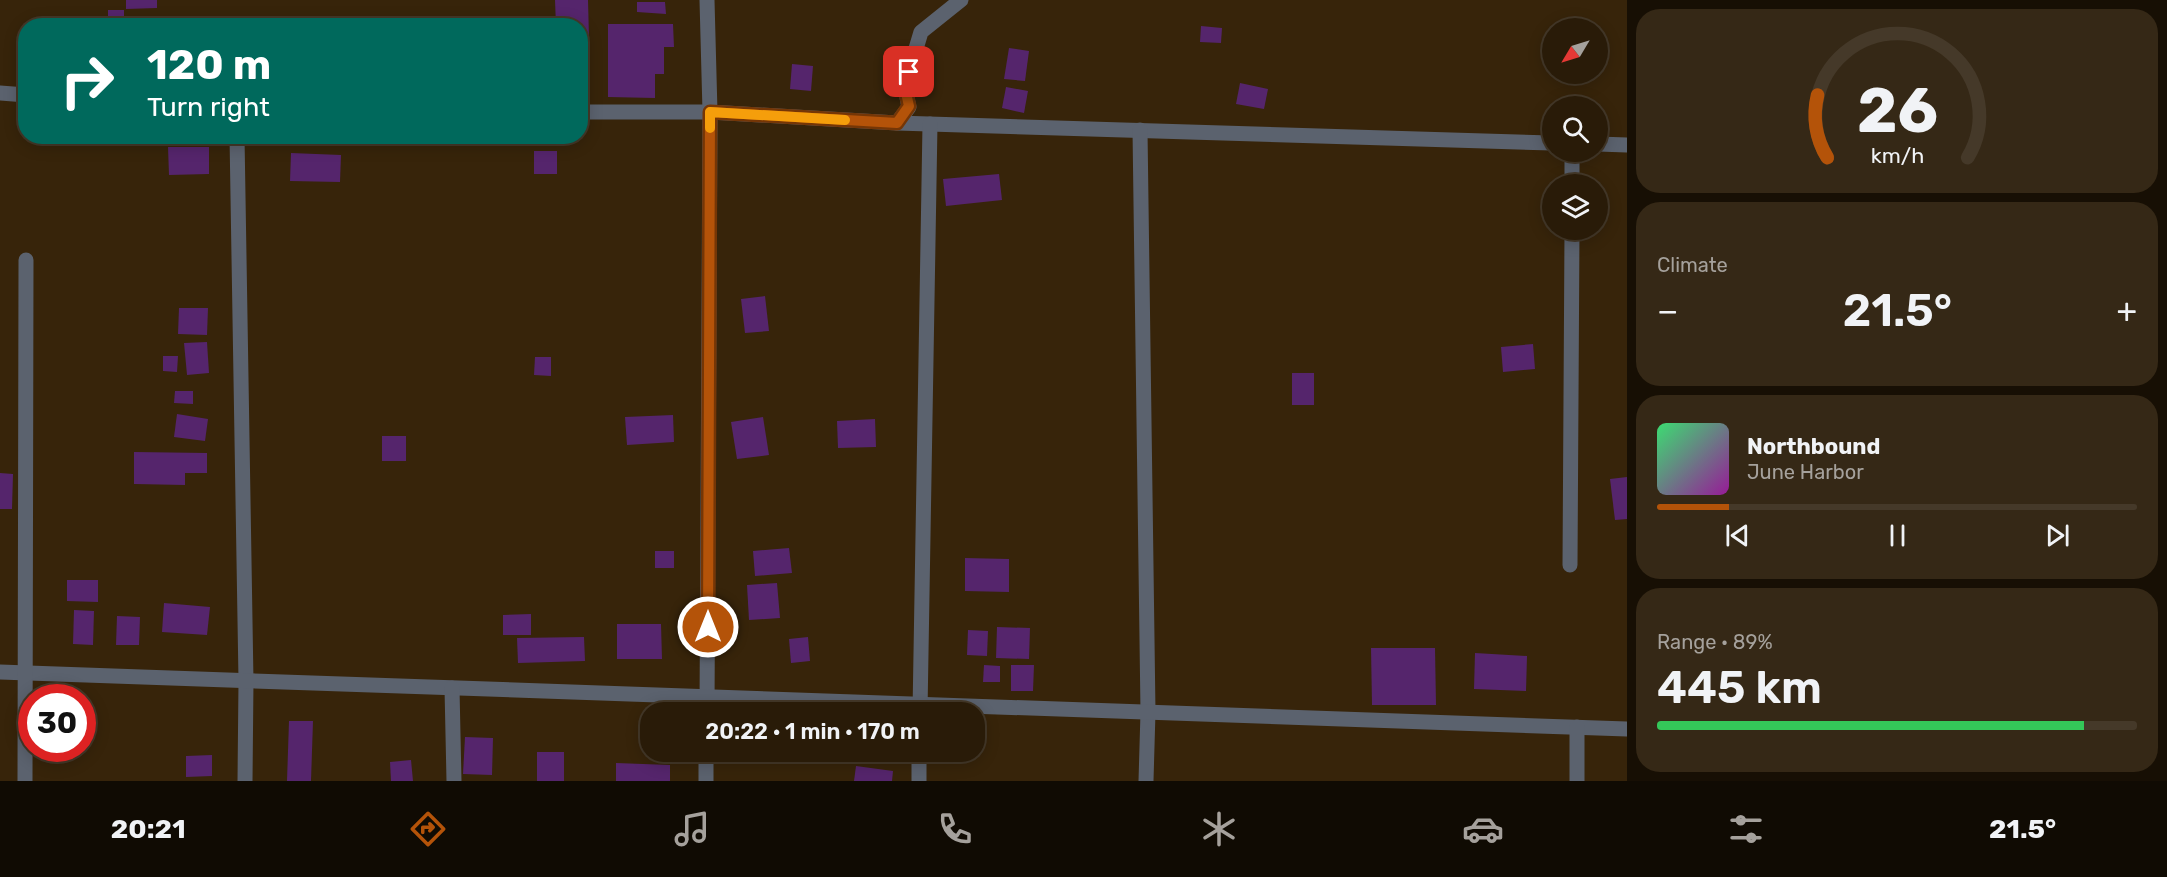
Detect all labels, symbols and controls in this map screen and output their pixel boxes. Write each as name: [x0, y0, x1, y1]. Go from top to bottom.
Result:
north arrow: [1542, 18, 1608, 84]
map controls: [1542, 18, 1608, 240]
text: 120 m: [147, 40, 271, 90]
icon: right: [48, 42, 126, 120]
pin: [883, 46, 934, 97]
icon: arrive: [892, 55, 925, 88]
text: 26: [1856, 74, 1938, 148]
text: Turn right: [147, 91, 270, 123]
button: search: [1542, 96, 1608, 162]
text: km/h: [1870, 143, 1924, 168]
button: layers: [1542, 174, 1608, 240]
text: Climate: [1657, 253, 1728, 277]
text: 21.5°: [1843, 284, 1952, 337]
text: −: [1657, 291, 1678, 330]
text: +: [2116, 291, 2137, 330]
text: Northbound: [1747, 433, 1880, 460]
text: June Harbor: [1747, 460, 1864, 484]
icon: previous: [1721, 519, 1754, 552]
icon: pause: [1881, 519, 1914, 552]
icon: next: [2041, 519, 2074, 552]
position arrow: [676, 595, 740, 659]
text: Range · 89%: [1657, 630, 1773, 654]
text: 445 km: [1657, 661, 1822, 714]
speed limit sign: 30: [18, 684, 96, 762]
text: 20:22 · 1 min · 170 m: [705, 718, 920, 745]
icon: directions: [407, 808, 449, 850]
icon: music: [671, 808, 713, 850]
icon: phone: [934, 808, 976, 850]
icon: climate: [1198, 808, 1240, 850]
icon: car: [1462, 808, 1504, 850]
icon: filters: [1725, 808, 1767, 850]
text: 20:21: [111, 813, 186, 845]
text: 21.5°: [1989, 813, 2056, 845]

